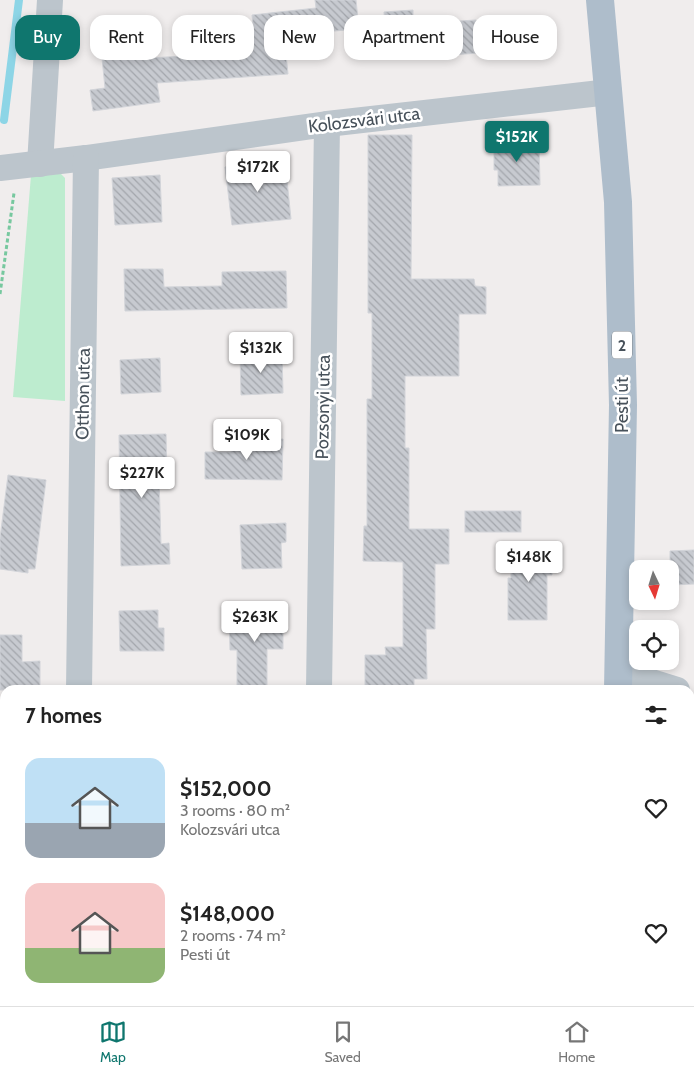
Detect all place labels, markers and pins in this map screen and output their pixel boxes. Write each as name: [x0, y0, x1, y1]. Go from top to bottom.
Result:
pin: $152K: [482, 120, 552, 163]
pin: $172K: [223, 150, 293, 193]
pin: $132K: [226, 332, 296, 374]
pin: $109K: [212, 418, 282, 461]
pin: $227K: [107, 456, 177, 499]
pin: $148K: [494, 540, 564, 583]
pin: $263K: [220, 600, 290, 643]

